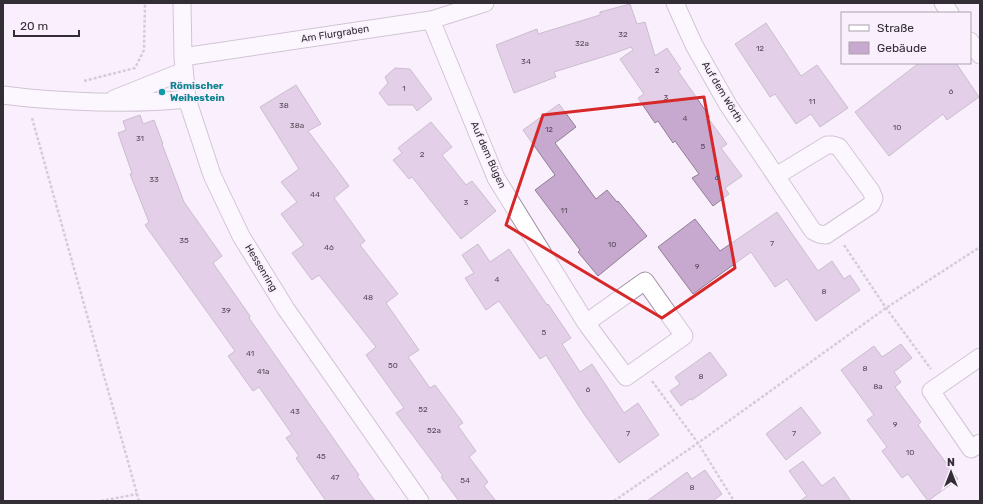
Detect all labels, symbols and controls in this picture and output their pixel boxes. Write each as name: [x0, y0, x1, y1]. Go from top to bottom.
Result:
scale bar: [14, 12, 79, 38]
legend: [841, 12, 971, 64]
text: 20 m: [20, 19, 48, 33]
text: Straße: [877, 21, 914, 35]
street label: Am Flurgraben: [300, 23, 370, 45]
house number: 32: [618, 30, 628, 39]
house number: 32a: [575, 39, 589, 48]
text: Gebäude: [877, 41, 927, 55]
house number: 12: [756, 44, 764, 53]
house number: 34: [521, 57, 531, 66]
street label: Auf dem Wörth: [699, 59, 745, 125]
house number: 2: [655, 66, 660, 75]
place label: Römischer Weihestein: [170, 80, 225, 104]
house number: 1: [402, 84, 406, 93]
marker: Römischer Weihestein: [157, 87, 167, 97]
house number: 6: [949, 87, 954, 96]
house number: 3: [664, 93, 669, 102]
house number: 11: [809, 97, 815, 106]
house number: 38: [279, 101, 289, 110]
house number: 4: [683, 114, 688, 123]
street label: Auf dem Bügen: [468, 120, 508, 190]
house number: 38a: [290, 121, 304, 130]
house number: 10: [893, 123, 901, 132]
house number: 12: [545, 125, 553, 134]
house number: 31: [136, 134, 144, 143]
house number: 5: [701, 142, 706, 151]
house number: 2: [420, 150, 425, 159]
house number: 6: [715, 173, 720, 182]
house number: 33: [149, 175, 159, 184]
house number: 44: [310, 190, 320, 199]
house number: 3: [464, 198, 469, 207]
house number: 11: [561, 206, 567, 215]
house number: 35: [179, 236, 189, 245]
house number: 7: [770, 239, 774, 248]
house number: 10: [608, 240, 616, 249]
street label: Hessenring: [242, 242, 280, 294]
house number: 46: [324, 243, 334, 252]
house number: 9: [695, 262, 700, 271]
house number: 4: [495, 275, 500, 284]
house number: 8: [821, 287, 827, 296]
house number: 48: [363, 293, 373, 302]
house number: 39: [221, 306, 231, 315]
house number: 5: [542, 328, 547, 337]
house number: 41: [246, 349, 254, 358]
house number: 50: [388, 361, 398, 370]
house number: 8: [862, 364, 868, 373]
house number: 41a: [257, 367, 269, 376]
house number: 8: [698, 372, 704, 381]
house number: 8a: [873, 382, 883, 391]
house number: 6: [586, 385, 591, 394]
house number: 52: [418, 405, 428, 414]
house number: 43: [290, 407, 300, 416]
house number: 9: [893, 420, 898, 429]
house number: 52a: [427, 426, 441, 435]
house number: 7: [626, 429, 630, 438]
house number: 7: [792, 429, 796, 438]
house number: 10: [906, 448, 914, 457]
house number: 45: [316, 452, 326, 461]
north arrow: [931, 452, 971, 492]
text: N: [947, 456, 955, 469]
house number: 47: [331, 473, 339, 482]
house number: 54: [460, 476, 470, 485]
house number: 8: [689, 483, 695, 492]

